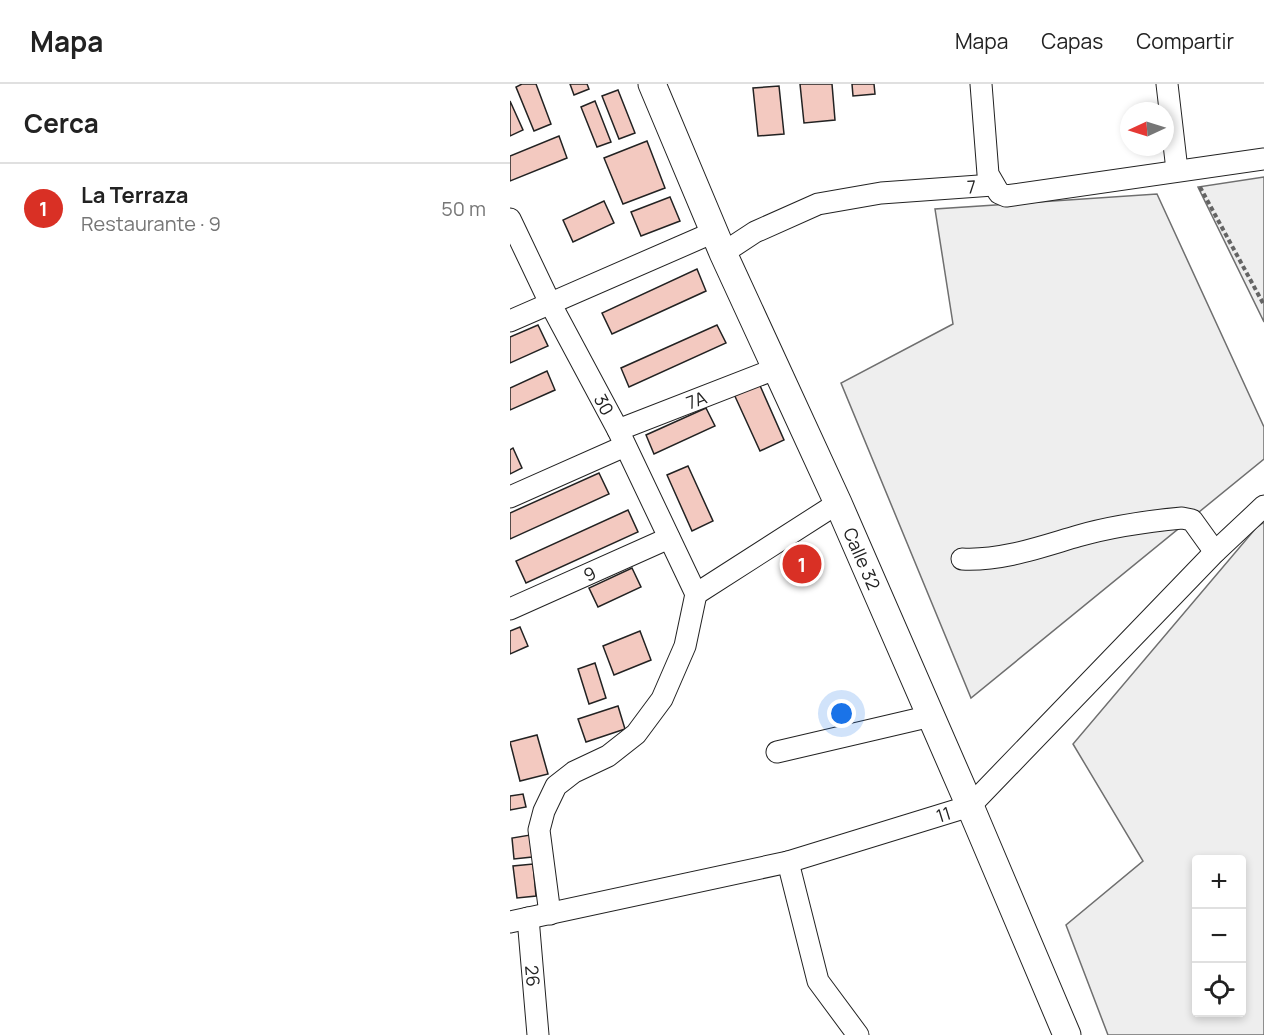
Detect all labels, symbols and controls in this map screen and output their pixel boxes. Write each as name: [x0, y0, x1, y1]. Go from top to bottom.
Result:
text: Mapa: [30, 22, 103, 60]
text: Mapa: [955, 27, 1008, 55]
text: Capas: [1041, 27, 1103, 55]
text: Compartir: [1136, 27, 1234, 55]
north arrow: [1120, 102, 1174, 156]
text: Cerca: [24, 105, 99, 141]
street label: 7: [966, 174, 977, 199]
text: La Terraza: [81, 180, 188, 210]
text: 1: [39, 195, 48, 222]
text: 50 m: [441, 195, 486, 222]
text: Restaurante · 9: [81, 210, 221, 237]
street label: 7A: [683, 385, 710, 414]
street label: 30: [589, 389, 620, 419]
street label: Calle 32: [838, 524, 886, 593]
pin: 1: [782, 542, 822, 586]
street label: 9: [579, 560, 599, 587]
your location: [827, 699, 856, 728]
street label: 11: [933, 801, 954, 828]
map controls: [1192, 855, 1246, 1017]
button: +: [1192, 855, 1246, 909]
button: −: [1192, 909, 1246, 963]
button: locate: [1192, 963, 1246, 1017]
street label: 26: [520, 964, 546, 987]

